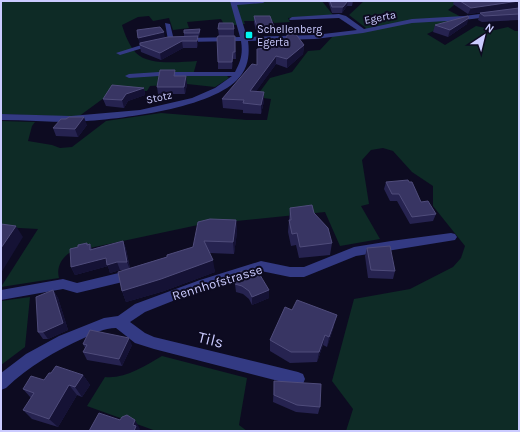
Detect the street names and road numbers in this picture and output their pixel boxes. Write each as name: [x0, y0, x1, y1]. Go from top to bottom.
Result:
street label: Egerta: [363, 8, 397, 27]
street label: Stotz: [145, 88, 173, 107]
street label: Rennhofstrasse: [170, 262, 264, 303]
street label: Tils: [196, 327, 226, 352]

